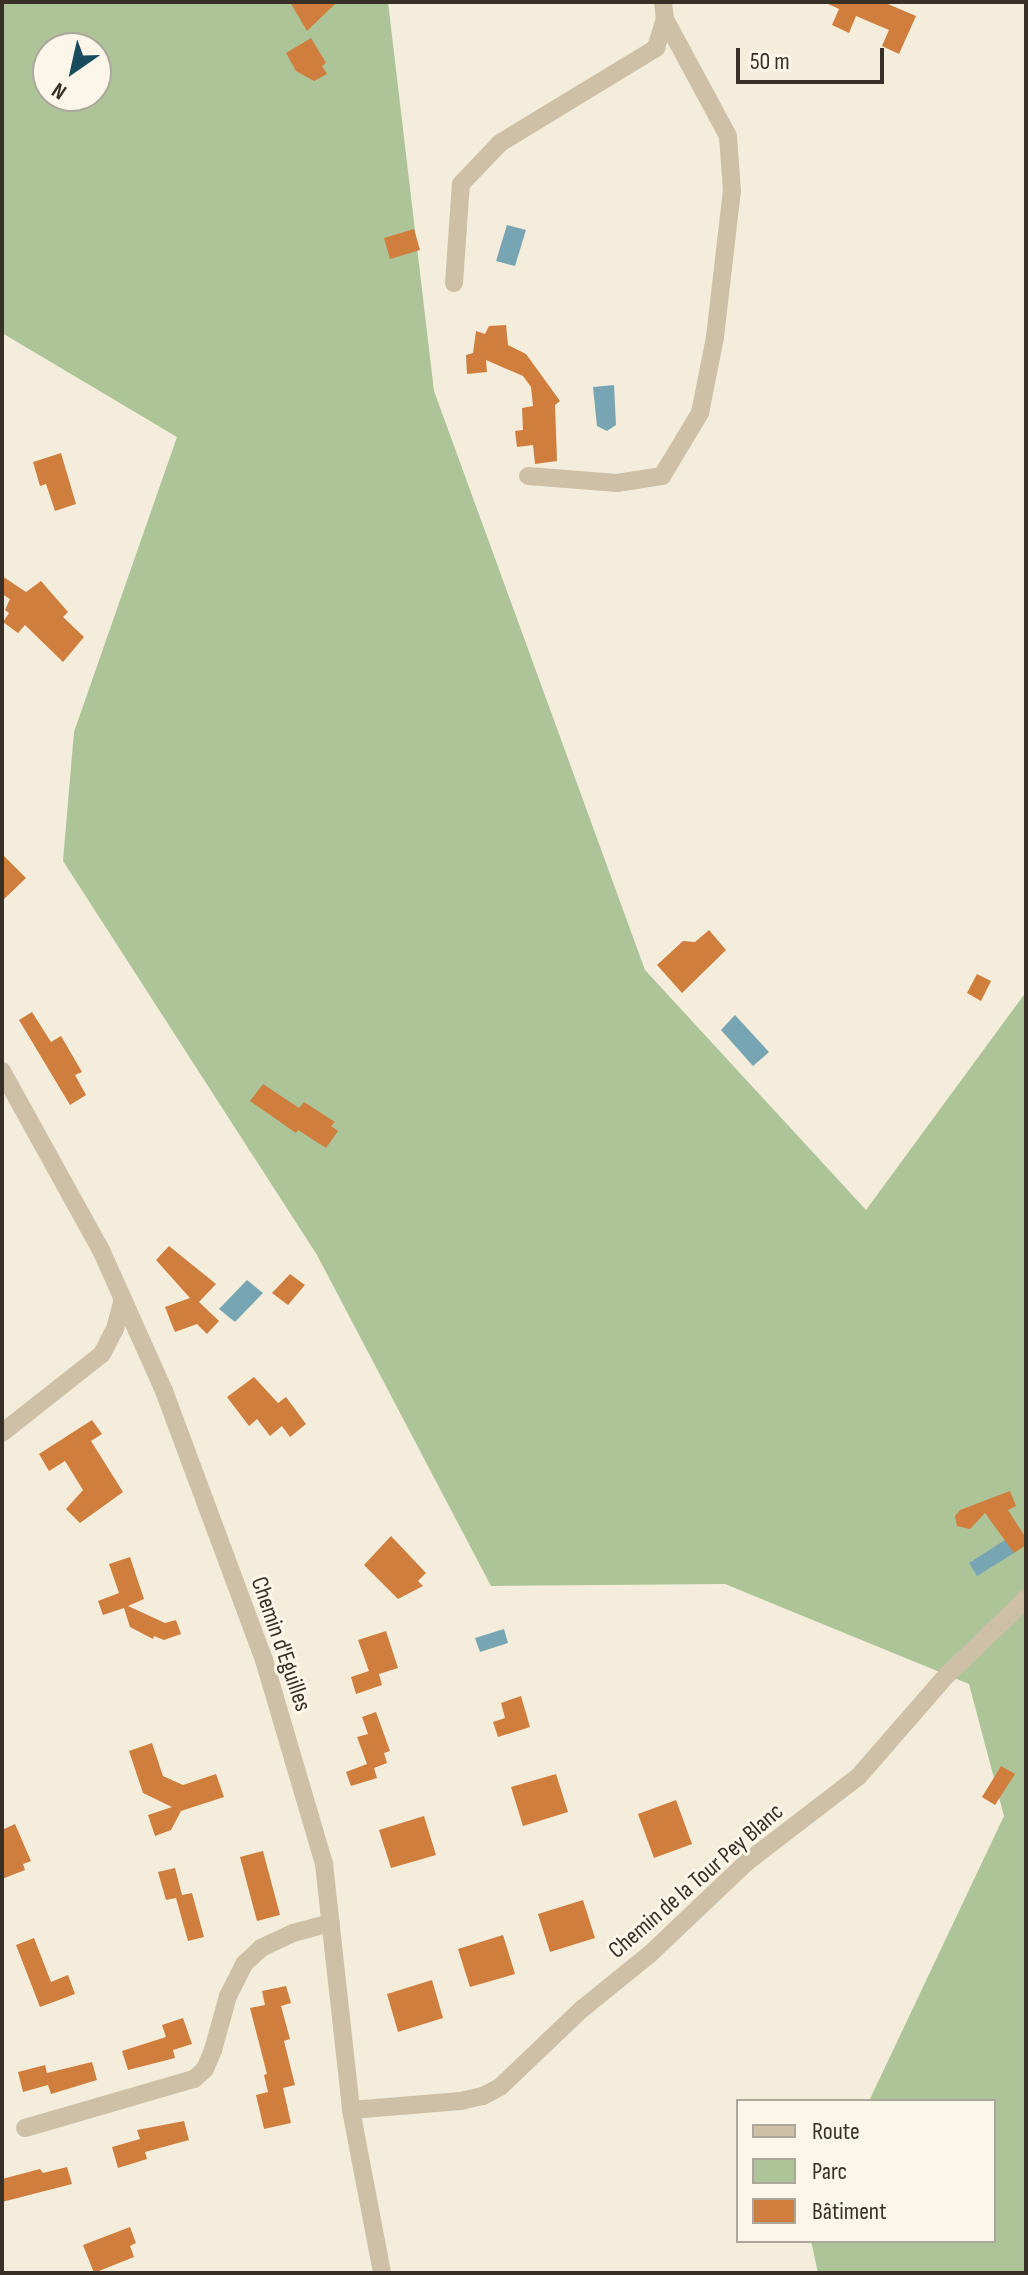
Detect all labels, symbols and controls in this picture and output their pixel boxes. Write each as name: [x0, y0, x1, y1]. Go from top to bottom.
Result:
north arrow: [32, 32, 112, 112]
scale bar: [740, 32, 888, 82]
text: 50 m: [750, 47, 790, 76]
text: N: [47, 76, 72, 105]
street label: Chemin d'Eguilles: [245, 1573, 317, 1715]
street label: Chemin de la Tour Pey Blanc: [603, 1797, 789, 1965]
legend: [736, 2099, 996, 2243]
text: Route: [812, 2117, 860, 2146]
text: Parc: [812, 2157, 847, 2186]
text: Bâtiment: [812, 2197, 887, 2226]

